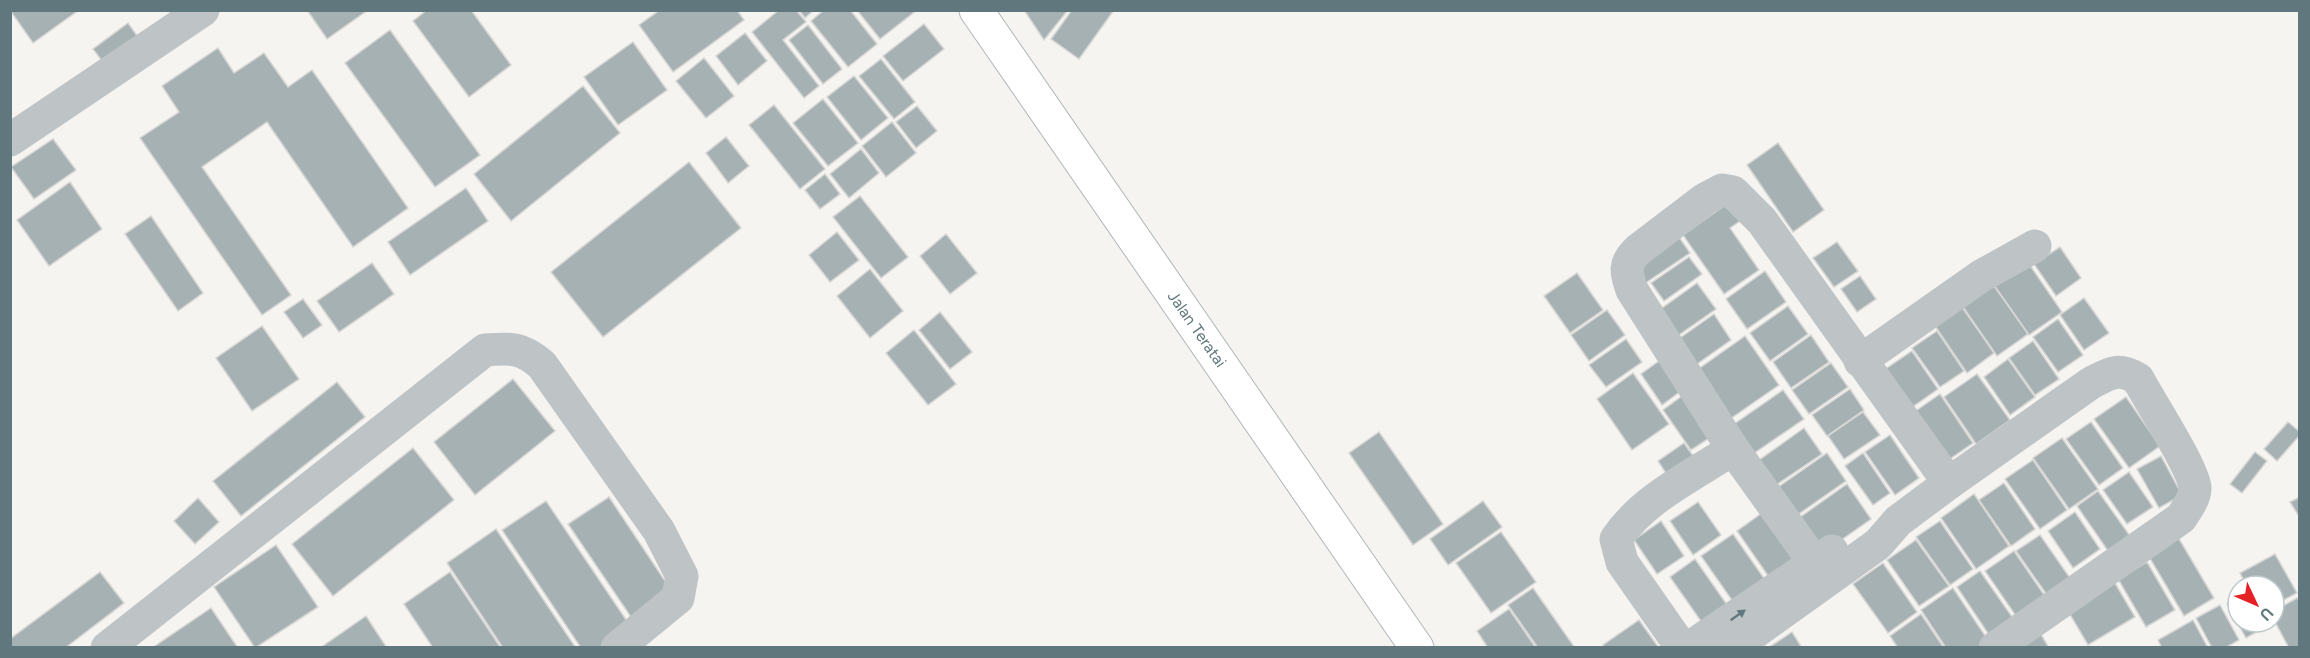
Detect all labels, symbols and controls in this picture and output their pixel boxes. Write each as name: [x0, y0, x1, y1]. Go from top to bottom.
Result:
street label: Jalan Teratai: [1164, 287, 1230, 371]
north arrow: [2226, 574, 2286, 634]
text: U: [2256, 603, 2277, 625]
one-way arrow: [1729, 609, 1745, 621]

